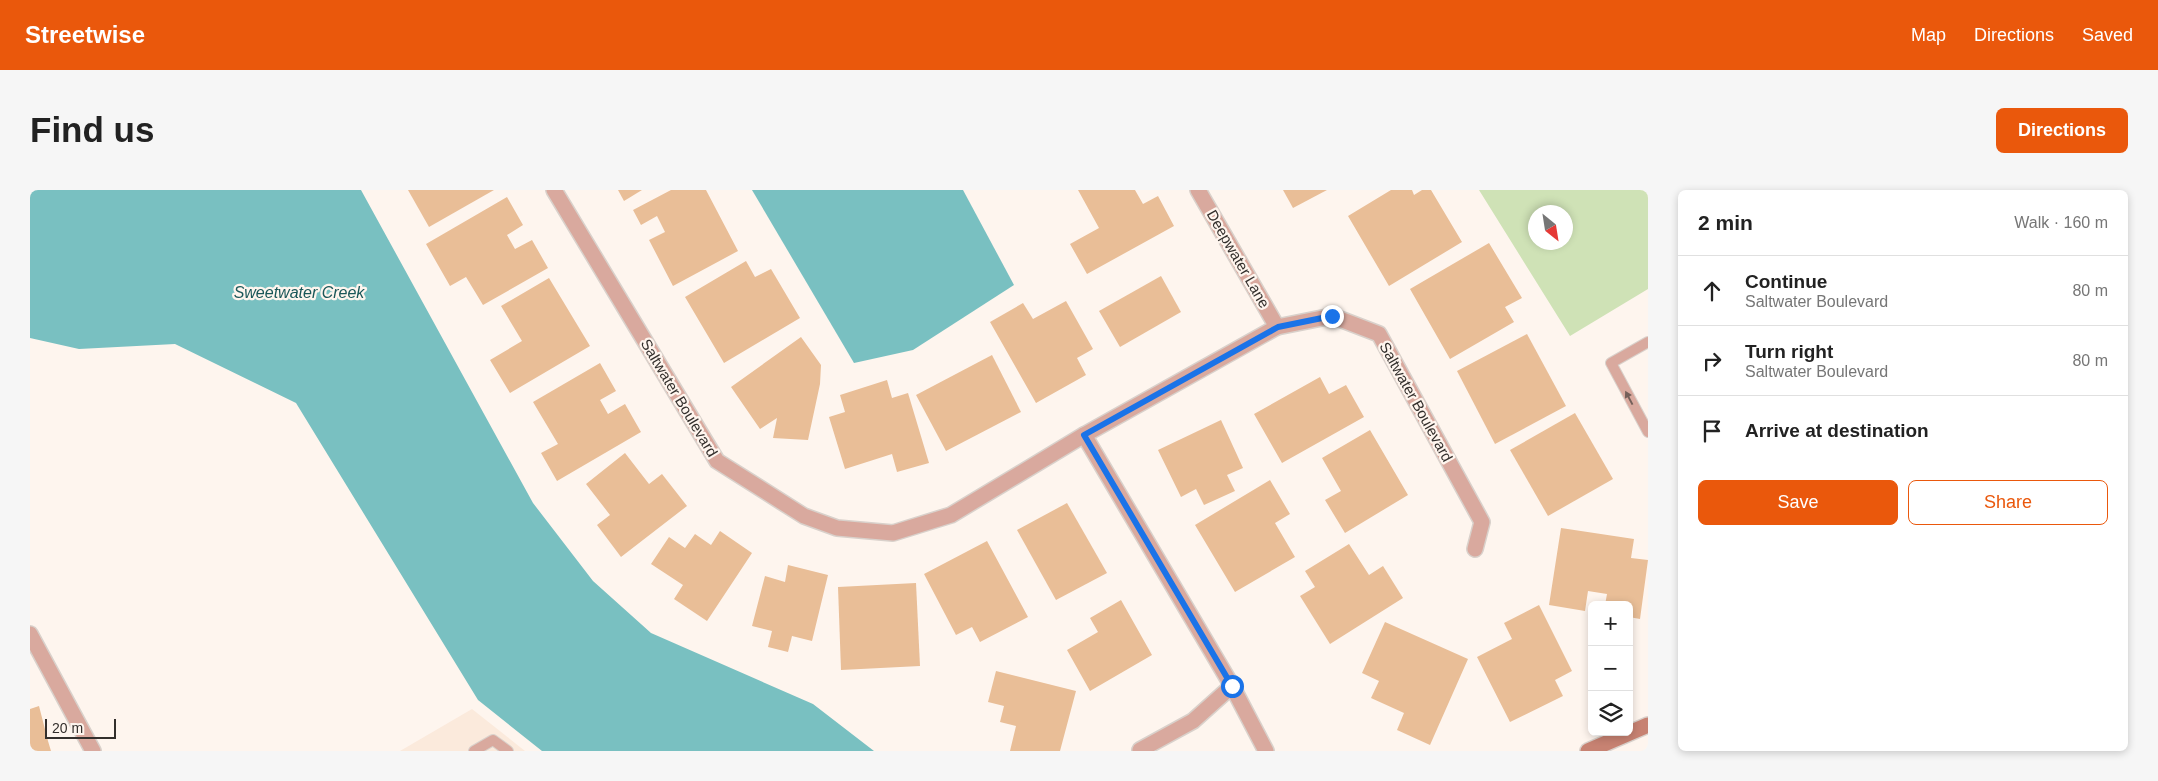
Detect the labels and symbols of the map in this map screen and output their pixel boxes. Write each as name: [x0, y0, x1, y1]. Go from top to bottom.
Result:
north arrow: [1528, 205, 1573, 250]
street label: Deepwater Lane: [1204, 207, 1273, 311]
water label: Sweetwater Creek: [234, 284, 365, 301]
route end: [1321, 305, 1344, 328]
street label: Saltwater Boulevard: [638, 336, 721, 460]
street label: Saltwater Boulevard: [1376, 339, 1456, 465]
one-way arrow: [1625, 391, 1634, 404]
route start: [1221, 675, 1244, 698]
scale bar: [45, 716, 116, 739]

